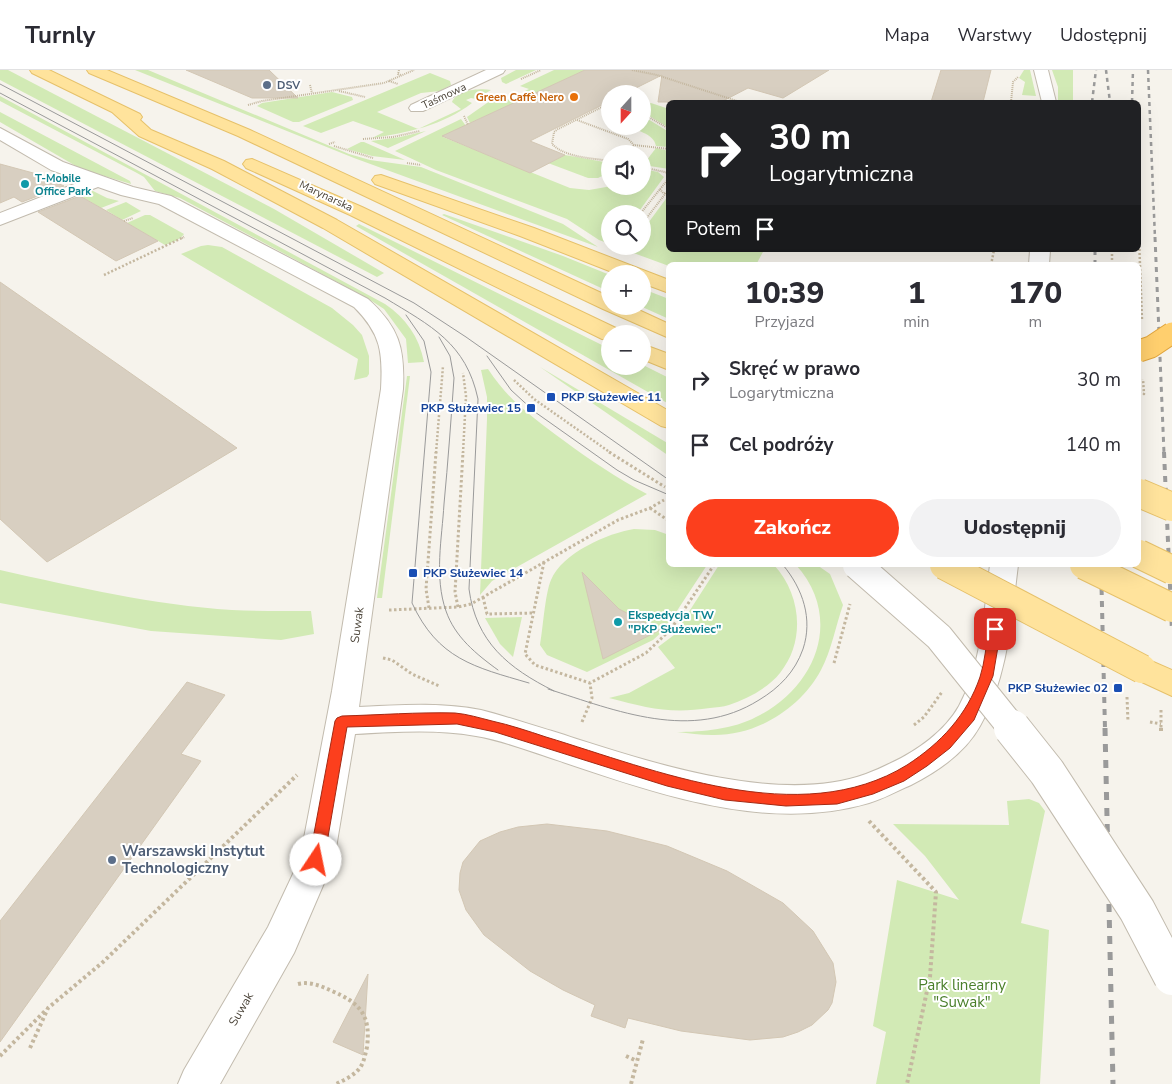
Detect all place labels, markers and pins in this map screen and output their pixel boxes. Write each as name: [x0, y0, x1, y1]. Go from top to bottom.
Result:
place label: DSV: [277, 78, 300, 93]
marker: DSV: [261, 79, 273, 91]
place label: Green Caffè Nero: [476, 90, 564, 105]
marker: Green Caffè Nero: [568, 91, 580, 103]
place label: T-Mobile Office Park: [35, 171, 92, 199]
marker: T-Mobile Office Park: [19, 178, 31, 190]
place label: PKP Służewiec 11: [561, 389, 661, 405]
marker: PKP Służewiec 11: [545, 391, 557, 403]
place label: PKP Służewiec 15: [421, 400, 521, 416]
marker: PKP Służewiec 15: [525, 402, 537, 414]
place label: PKP Służewiec 14: [423, 565, 523, 581]
marker: PKP Służewiec 14: [407, 567, 419, 579]
place label: Ekspedycja TW "PKP Służewiec": [628, 607, 721, 637]
pin: [974, 608, 1016, 650]
marker: Ekspedycja TW "PKP Służewiec": [612, 616, 624, 628]
place label: PKP Służewiec 02: [1008, 680, 1108, 696]
marker: PKP Służewiec 02: [1112, 682, 1124, 694]
place label: Warszawski Instytut Technologiczny: [122, 841, 265, 878]
marker: Warszawski Instytut Technologiczny: [106, 854, 118, 866]

